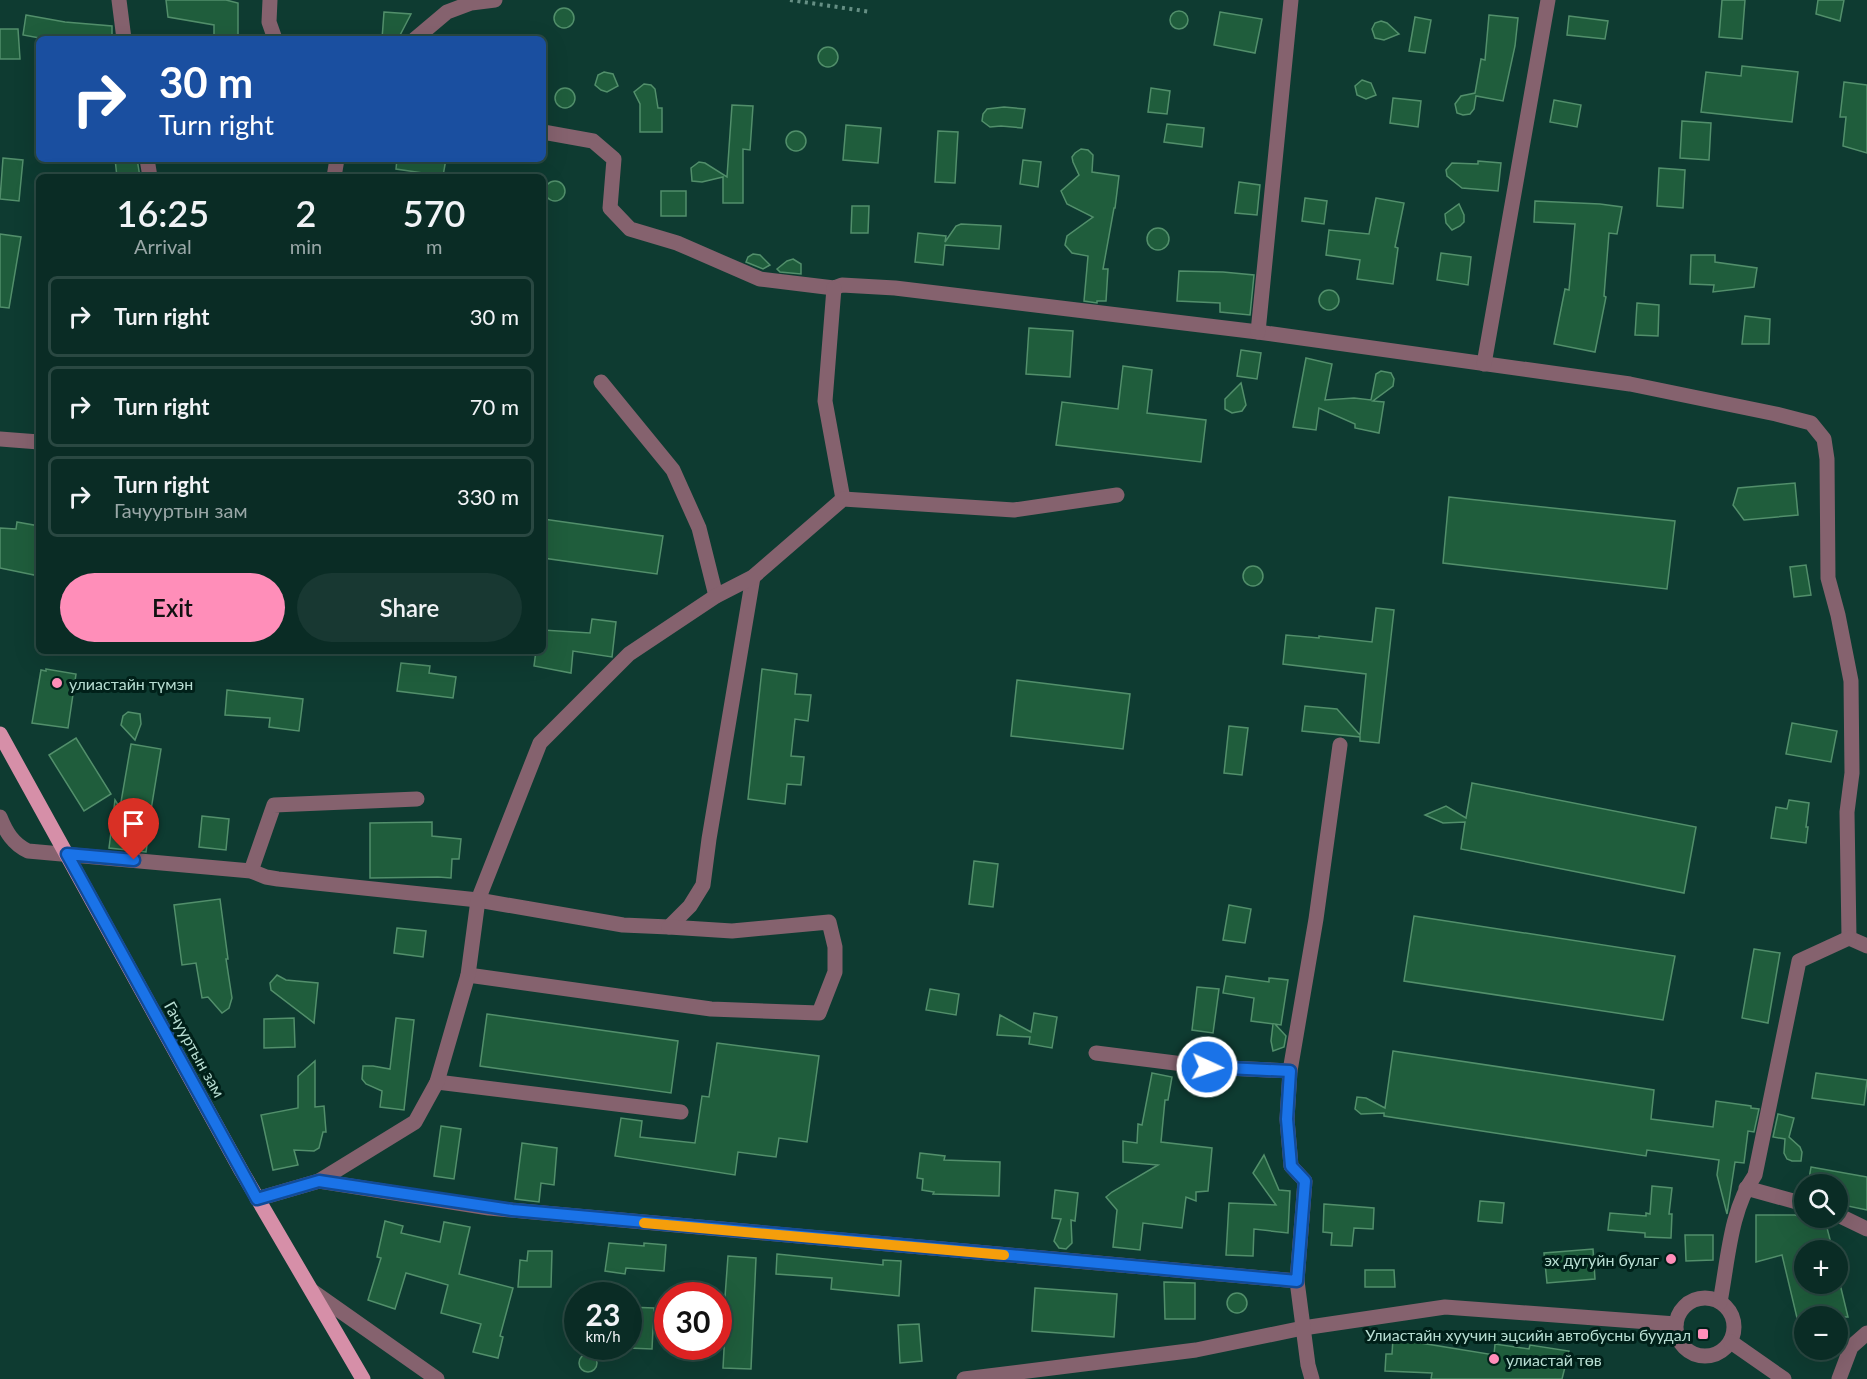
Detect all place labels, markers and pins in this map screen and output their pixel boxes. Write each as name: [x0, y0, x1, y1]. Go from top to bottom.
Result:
place label: улиастайн түмэн: [69, 674, 193, 693]
marker: улиастайн түмэн: [50, 676, 64, 690]
pin: [108, 798, 159, 860]
place label: эх дугуйн булаг: [1544, 1250, 1659, 1269]
marker: эх дугуйн булаг: [1664, 1252, 1678, 1266]
place label: Улиастайн хуучин эцсийн автобусны буудал: [1365, 1325, 1691, 1344]
marker: Улиастайн хуучин эцсийн автобусны буудал: [1696, 1327, 1710, 1341]
place label: улиастай төв: [1506, 1350, 1602, 1369]
marker: улиастай төв: [1487, 1352, 1501, 1366]

